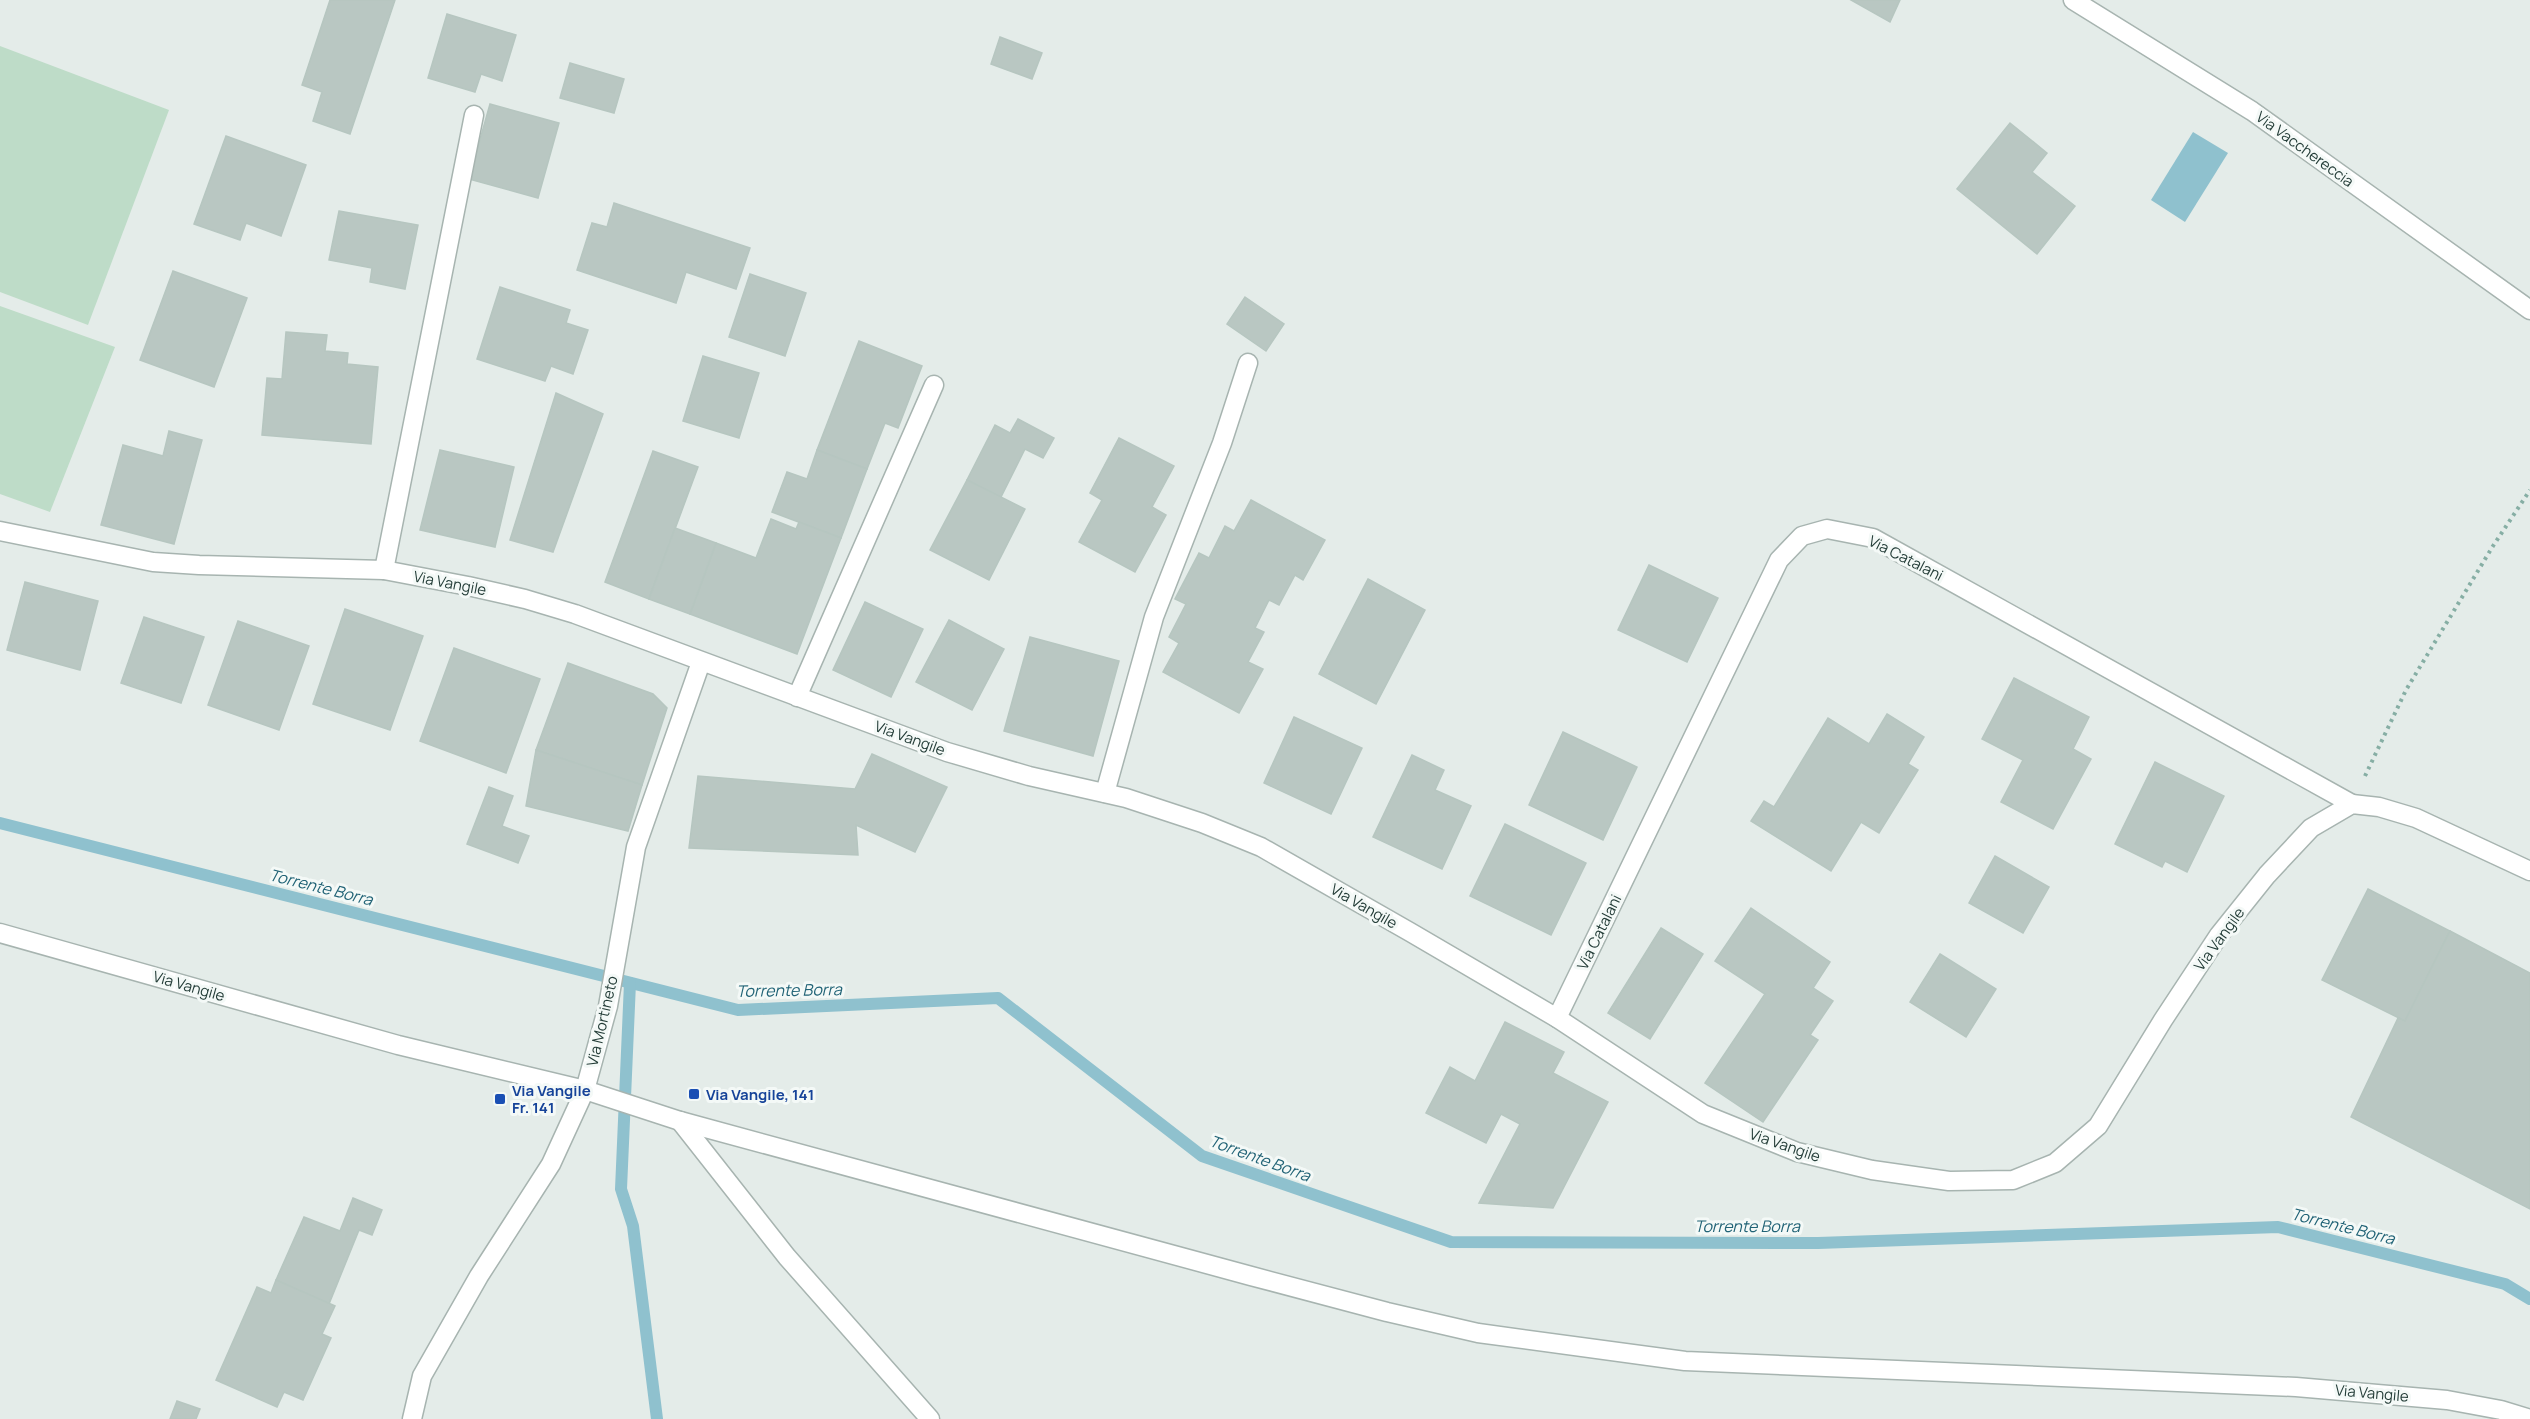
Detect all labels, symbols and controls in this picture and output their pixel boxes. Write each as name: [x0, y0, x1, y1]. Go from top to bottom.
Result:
street label: Via Vacchereccia: [2252, 106, 2358, 192]
street label: Via Catalani: [1865, 530, 1947, 586]
street label: Via Vangile: [412, 566, 488, 600]
street label: Via Vangile: [872, 716, 949, 761]
water label: Torrente Borra: [267, 864, 376, 911]
street label: Via Vangile: [1327, 878, 1401, 934]
street label: Via Catalani: [1572, 891, 1626, 973]
street label: Via Vangile: [2189, 903, 2249, 975]
street label: Via Vangile: [151, 966, 228, 1006]
street label: Via Mortineto: [581, 974, 623, 1068]
water label: Torrente Borra: [736, 978, 843, 1002]
place label: Via Vangile Fr. 141: [512, 1080, 591, 1118]
place label: Via Vangile, 141: [706, 1084, 814, 1105]
marker: Via Vangile, 141: [687, 1087, 701, 1101]
marker: Via Vangile Fr. 141: [493, 1092, 507, 1106]
street label: Via Vangile: [1747, 1123, 1824, 1167]
water label: Torrente Borra: [1207, 1130, 1314, 1187]
water label: Torrente Borra: [2289, 1203, 2398, 1250]
water label: Torrente Borra: [1694, 1215, 1801, 1237]
street label: Via Vangile: [2334, 1379, 2410, 1407]

